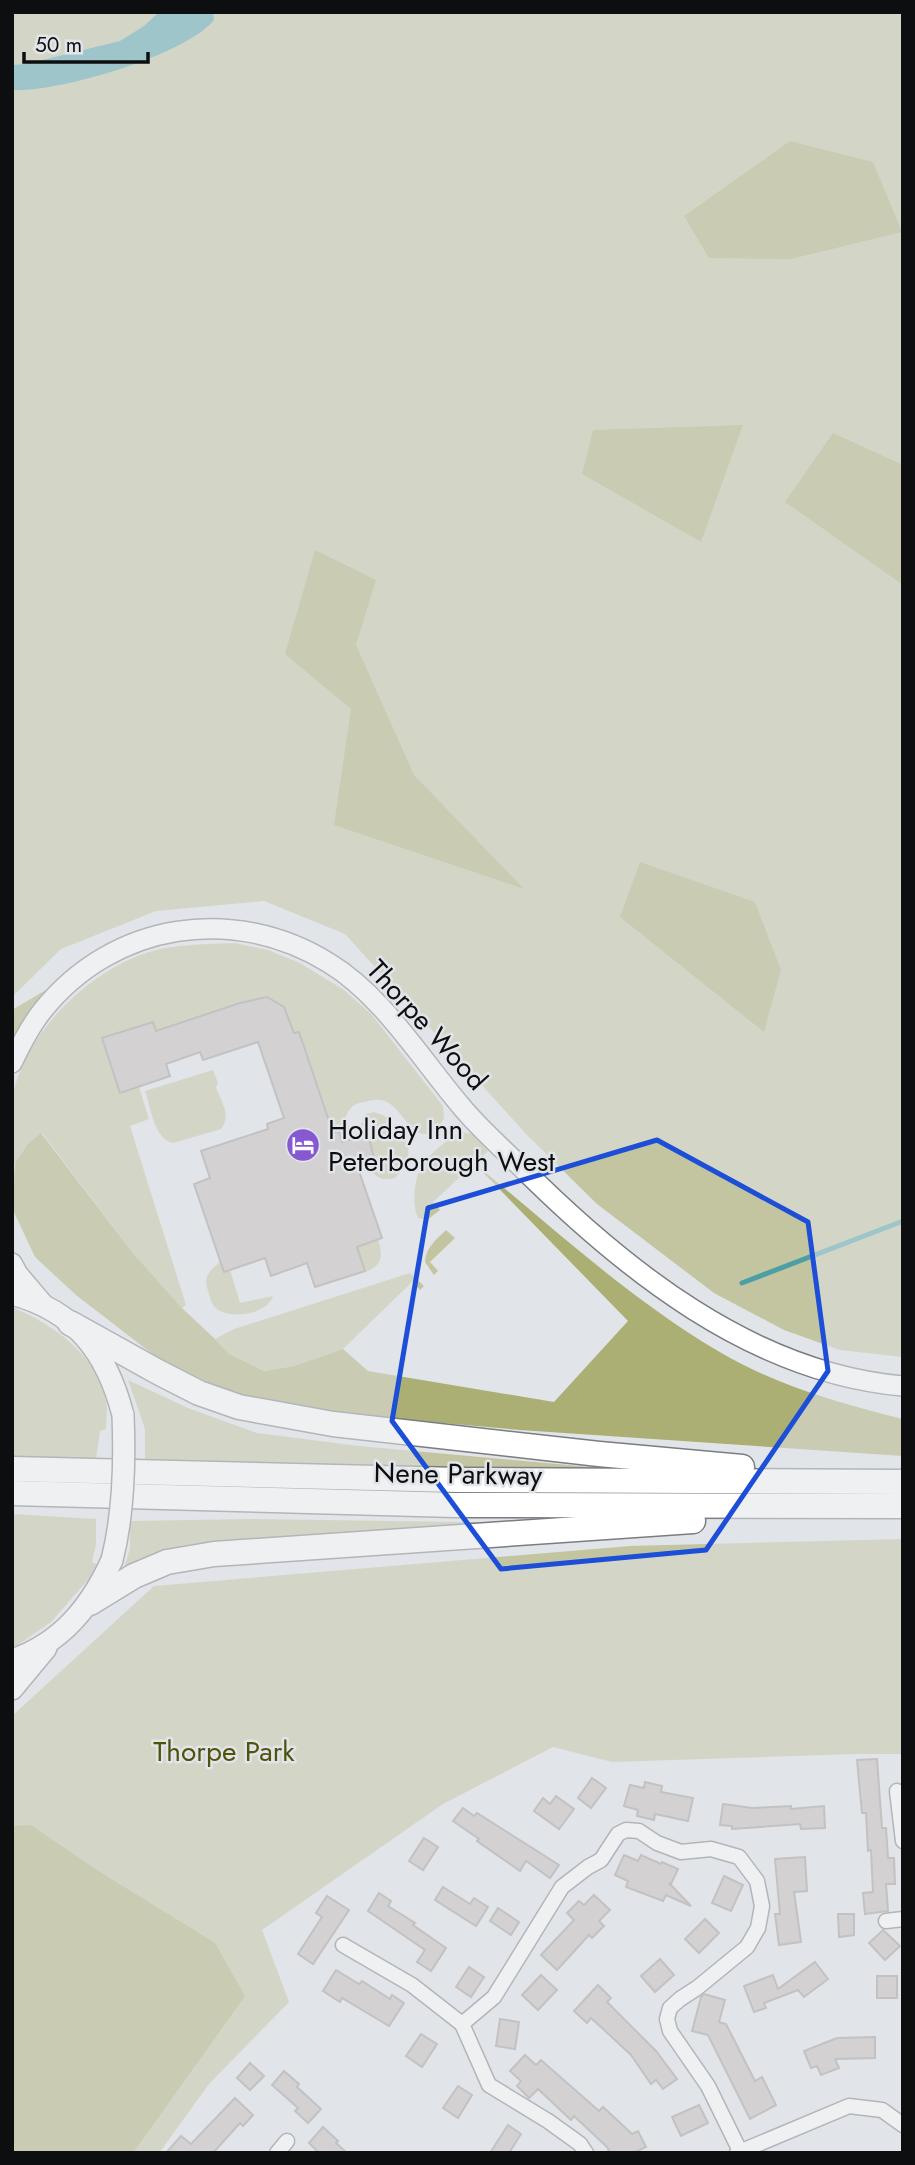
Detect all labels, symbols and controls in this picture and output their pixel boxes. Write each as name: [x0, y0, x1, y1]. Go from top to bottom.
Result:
scale bar: [24, 21, 149, 65]
text: 50 m: [35, 30, 82, 60]
street label: Thorpe Wood: [357, 951, 497, 1099]
place label: Holiday Inn Peterborough West: [328, 1109, 555, 1182]
hotel icon: Holiday Inn Peterborough West: [284, 1126, 322, 1164]
street label: Nene Parkway: [373, 1452, 543, 1496]
park label: Thorpe Park: [153, 1731, 295, 1772]

